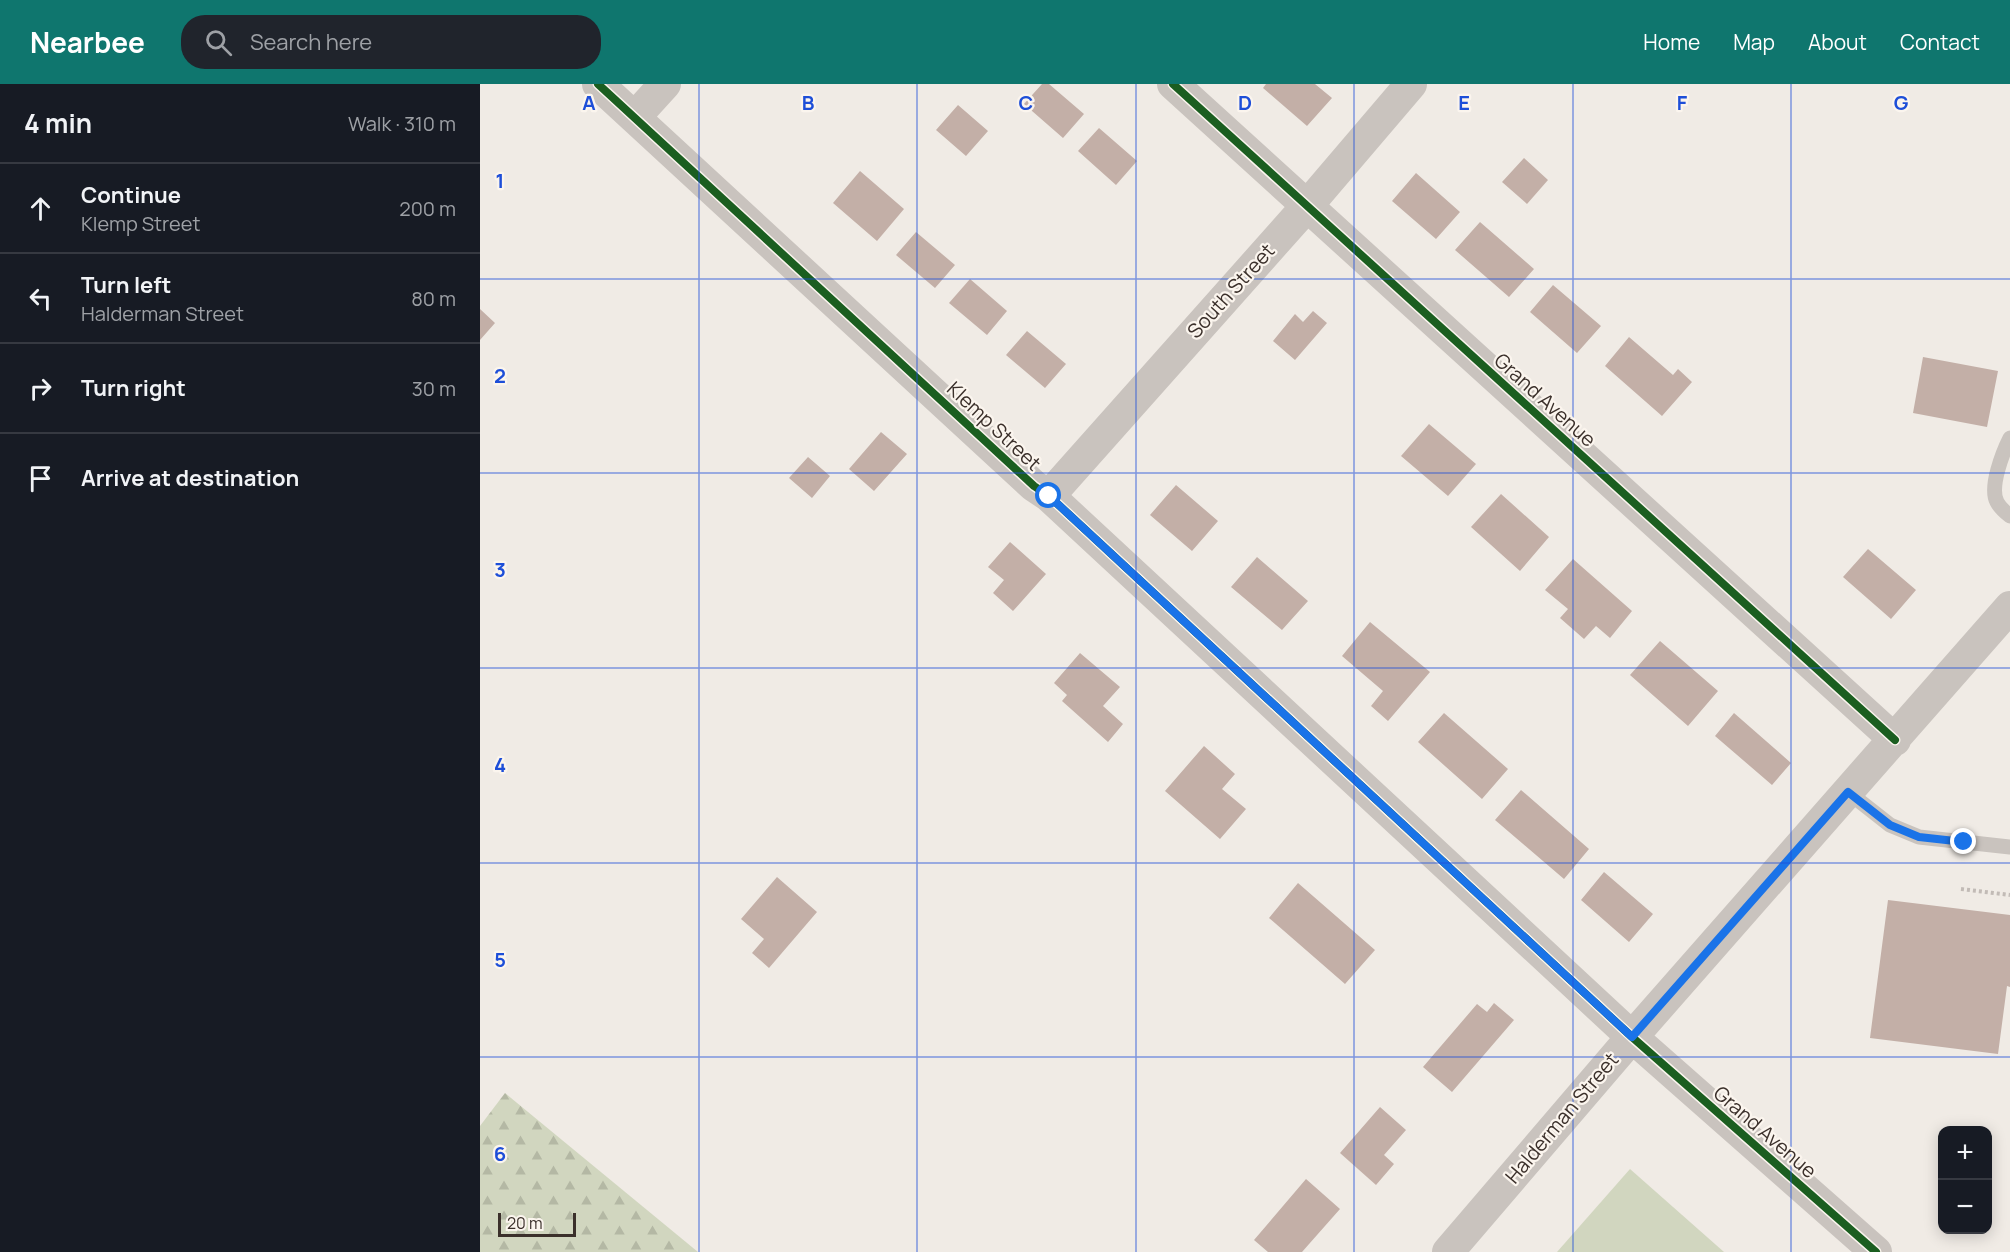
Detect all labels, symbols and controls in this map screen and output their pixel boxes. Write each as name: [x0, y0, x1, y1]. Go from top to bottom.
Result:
search box: [181, 15, 601, 69]
text: Nearbee: [30, 23, 145, 61]
icon: search: [202, 26, 235, 59]
text: Search here: [250, 27, 372, 57]
text: Home: [1643, 28, 1700, 56]
text: Map: [1733, 28, 1775, 56]
text: About: [1808, 28, 1867, 56]
text: Contact: [1900, 28, 1980, 56]
text: A: [582, 89, 596, 116]
text: B: [802, 89, 815, 116]
text: C: [1019, 89, 1033, 116]
text: D: [1238, 89, 1252, 116]
text: E: [1458, 89, 1470, 116]
text: F: [1677, 89, 1688, 116]
text: G: [1894, 89, 1909, 116]
text: 4 min: [24, 105, 92, 141]
text: Walk · 310 m: [348, 110, 456, 137]
text: 1: [496, 167, 504, 194]
text: Continue: [81, 180, 181, 210]
icon: ahead: [24, 192, 57, 225]
text: 200 m: [399, 195, 456, 222]
text: Klemp Street: [81, 210, 200, 237]
street label: South Street: [1181, 238, 1280, 344]
text: Turn left: [81, 270, 171, 300]
icon: left: [24, 282, 57, 315]
text: 80 m: [411, 285, 456, 312]
text: Halderman Street: [81, 300, 244, 327]
street label: Grand Avenue: [1489, 347, 1602, 453]
text: 2: [494, 362, 506, 389]
icon: right: [24, 372, 57, 405]
text: Turn right: [81, 373, 186, 403]
text: 30 m: [412, 375, 456, 402]
street label: Klemp Street: [941, 375, 1047, 476]
icon: arrive: [24, 462, 57, 495]
text: Arrive at destination: [81, 463, 299, 493]
route start: [1035, 482, 1061, 508]
text: 3: [494, 556, 506, 583]
text: 4: [494, 751, 506, 778]
route end: [1950, 828, 1976, 854]
text: 5: [494, 946, 506, 973]
street label: Halderman Street: [1499, 1047, 1624, 1189]
street label: Grand Avenue: [1708, 1079, 1823, 1184]
map controls: [1938, 1126, 1992, 1234]
button: +: [1938, 1126, 1992, 1180]
text: 6: [494, 1140, 506, 1167]
button: −: [1938, 1180, 1992, 1234]
scale bar: [498, 1210, 576, 1238]
text: 20 m: [507, 1212, 543, 1234]

